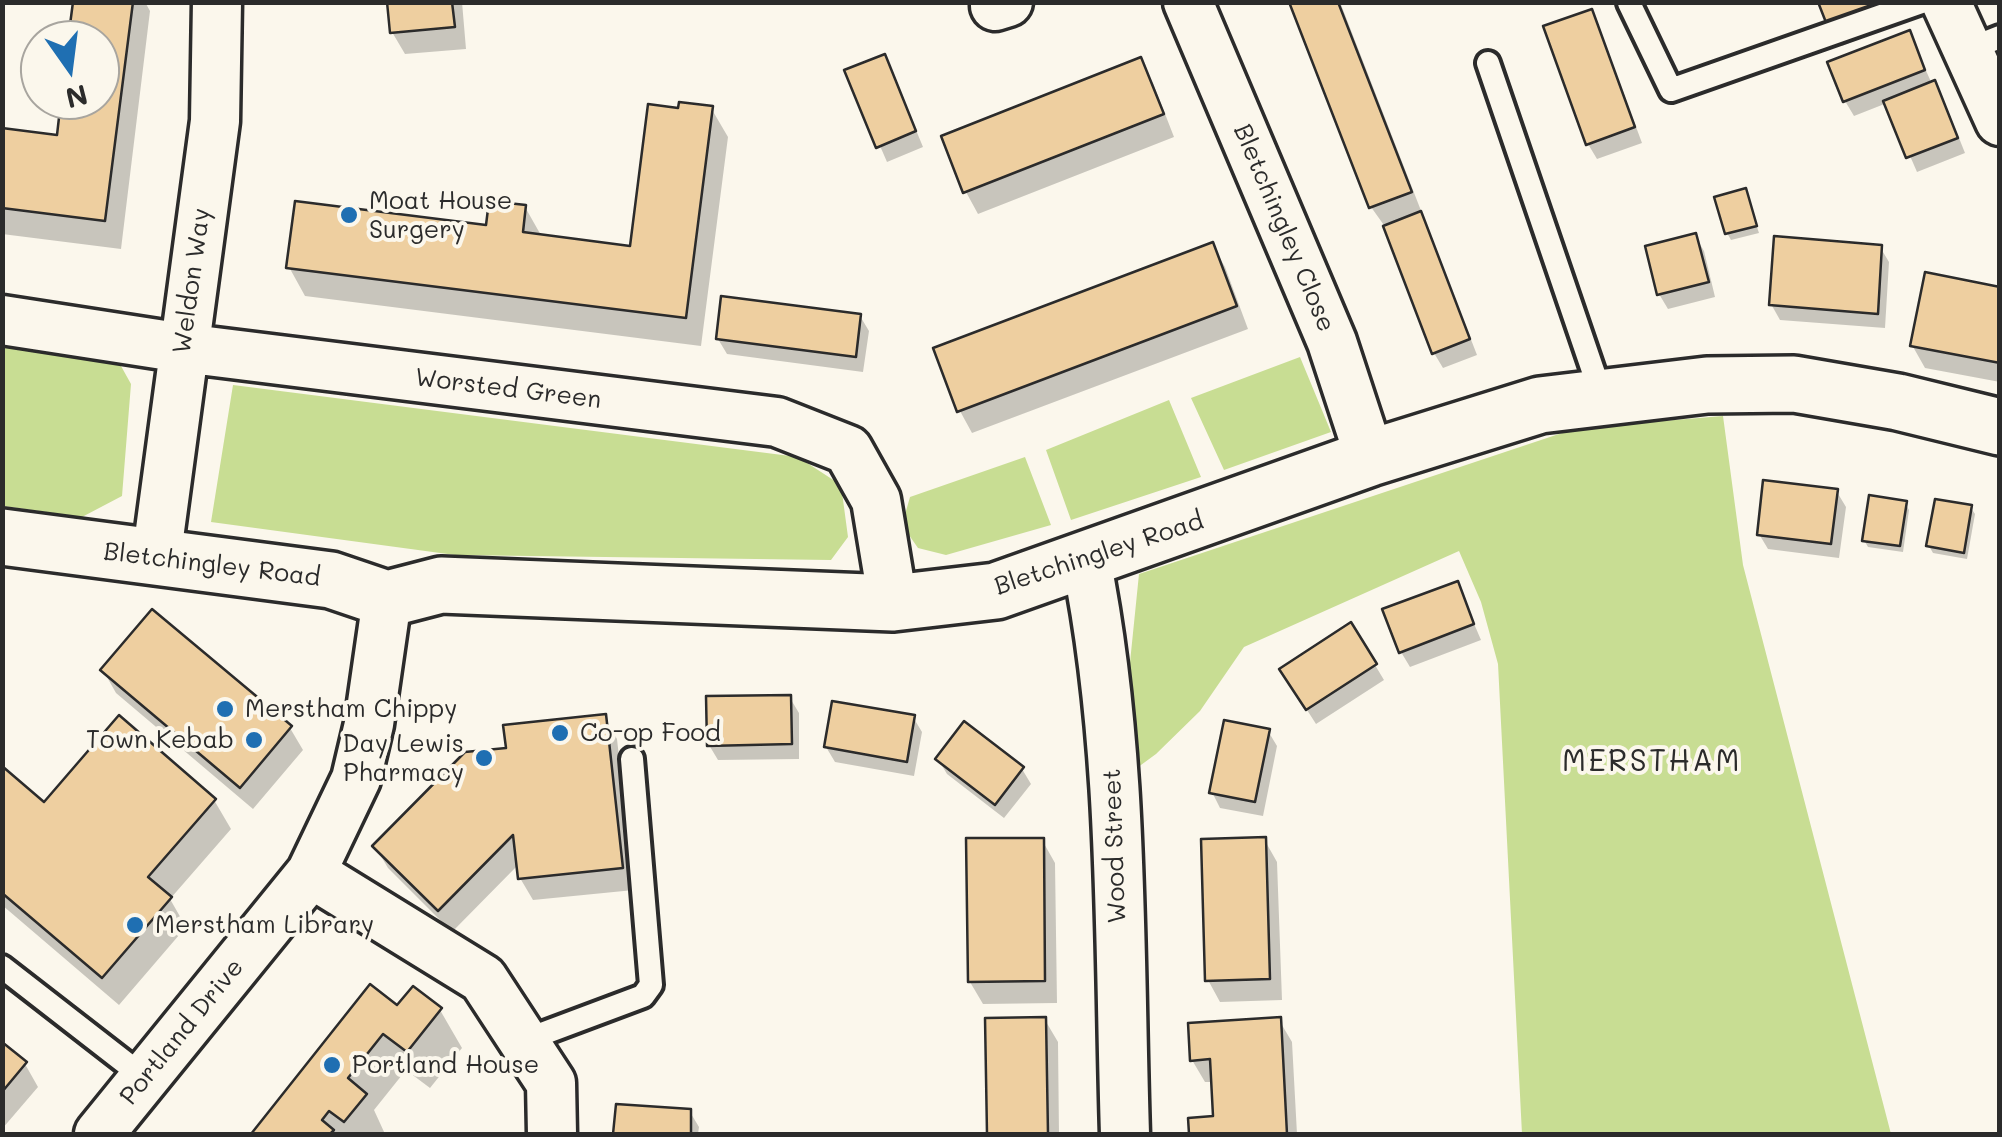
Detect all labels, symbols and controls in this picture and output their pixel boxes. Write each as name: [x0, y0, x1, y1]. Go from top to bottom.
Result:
north arrow: [20, 20, 120, 120]
text: N: [62, 77, 91, 117]
street label: Bletchingley Close: [1227, 120, 1341, 336]
place label: Moat House Surgery: [369, 186, 512, 245]
marker: Moat House Surgery: [338, 204, 360, 226]
street label: Weldon Way: [167, 206, 217, 356]
street label: Worsted Green: [413, 363, 603, 415]
street label: Bletchingley Road: [991, 506, 1207, 602]
street label: Bletchingley Road: [102, 537, 322, 593]
place label: Merstham Chippy: [245, 694, 457, 724]
marker: Merstham Chippy: [214, 698, 236, 720]
place label: Co-op Food: [580, 718, 721, 748]
marker: Co-op Food: [549, 722, 571, 744]
place label: Town Kebab: [86, 725, 234, 755]
marker: Town Kebab: [243, 729, 265, 751]
place label: Day Lewis Pharmacy: [342, 729, 464, 788]
district label: MERSTHAM: [1562, 744, 1742, 780]
marker: Day Lewis Pharmacy: [473, 747, 495, 769]
street label: Wood Street: [1097, 768, 1133, 924]
place label: Merstham Library: [155, 910, 374, 940]
marker: Merstham Library: [124, 914, 146, 936]
street label: Portland Drive: [114, 953, 250, 1111]
place label: Portland House: [352, 1050, 539, 1080]
marker: Portland House: [321, 1054, 343, 1076]

